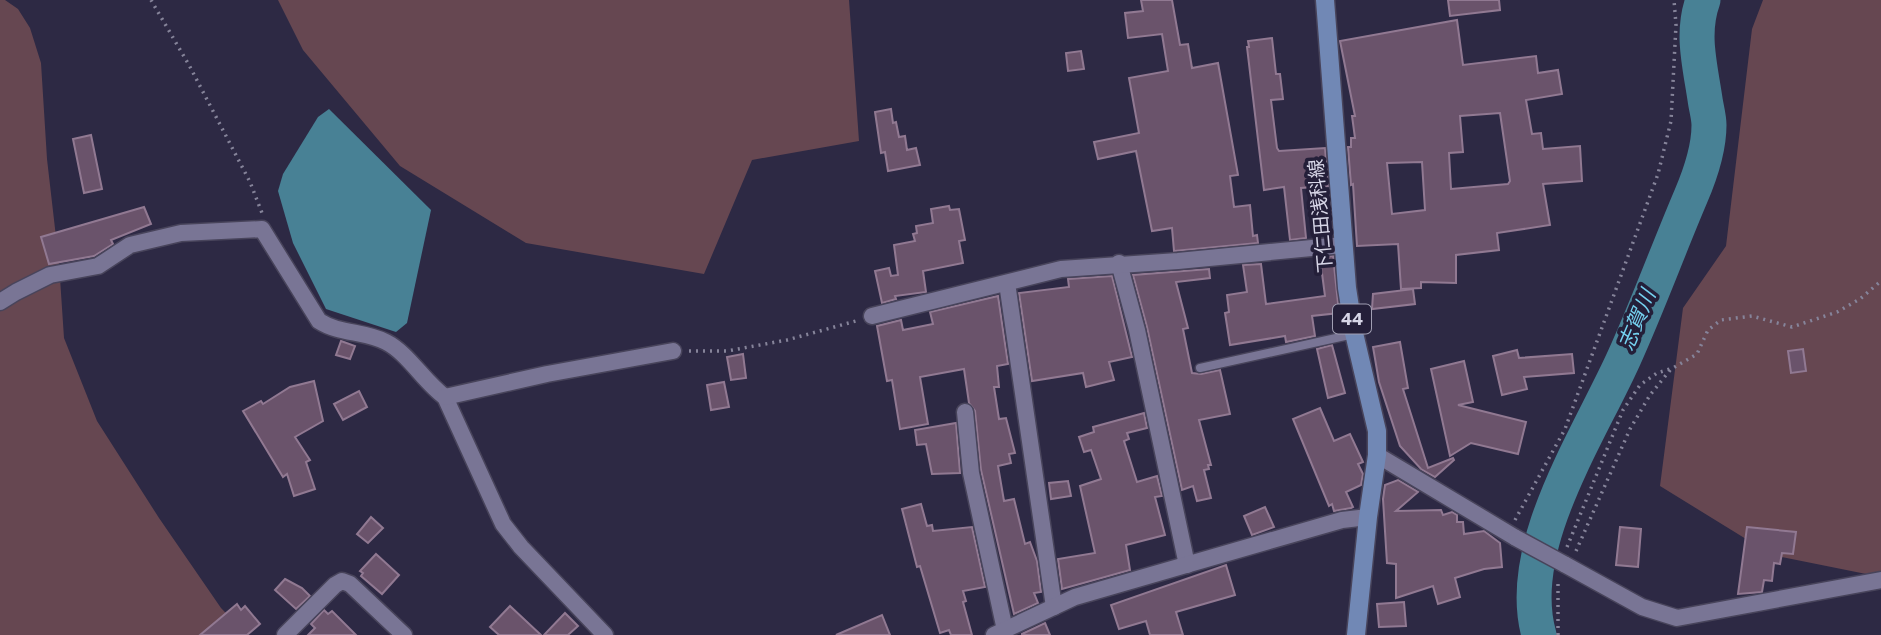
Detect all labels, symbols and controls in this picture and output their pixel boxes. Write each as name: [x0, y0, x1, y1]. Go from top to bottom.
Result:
street label: 下仁田浅科線: [1303, 158, 1336, 274]
water label: 志賀川: [1612, 284, 1660, 353]
road number: 44: [1333, 304, 1371, 334]

